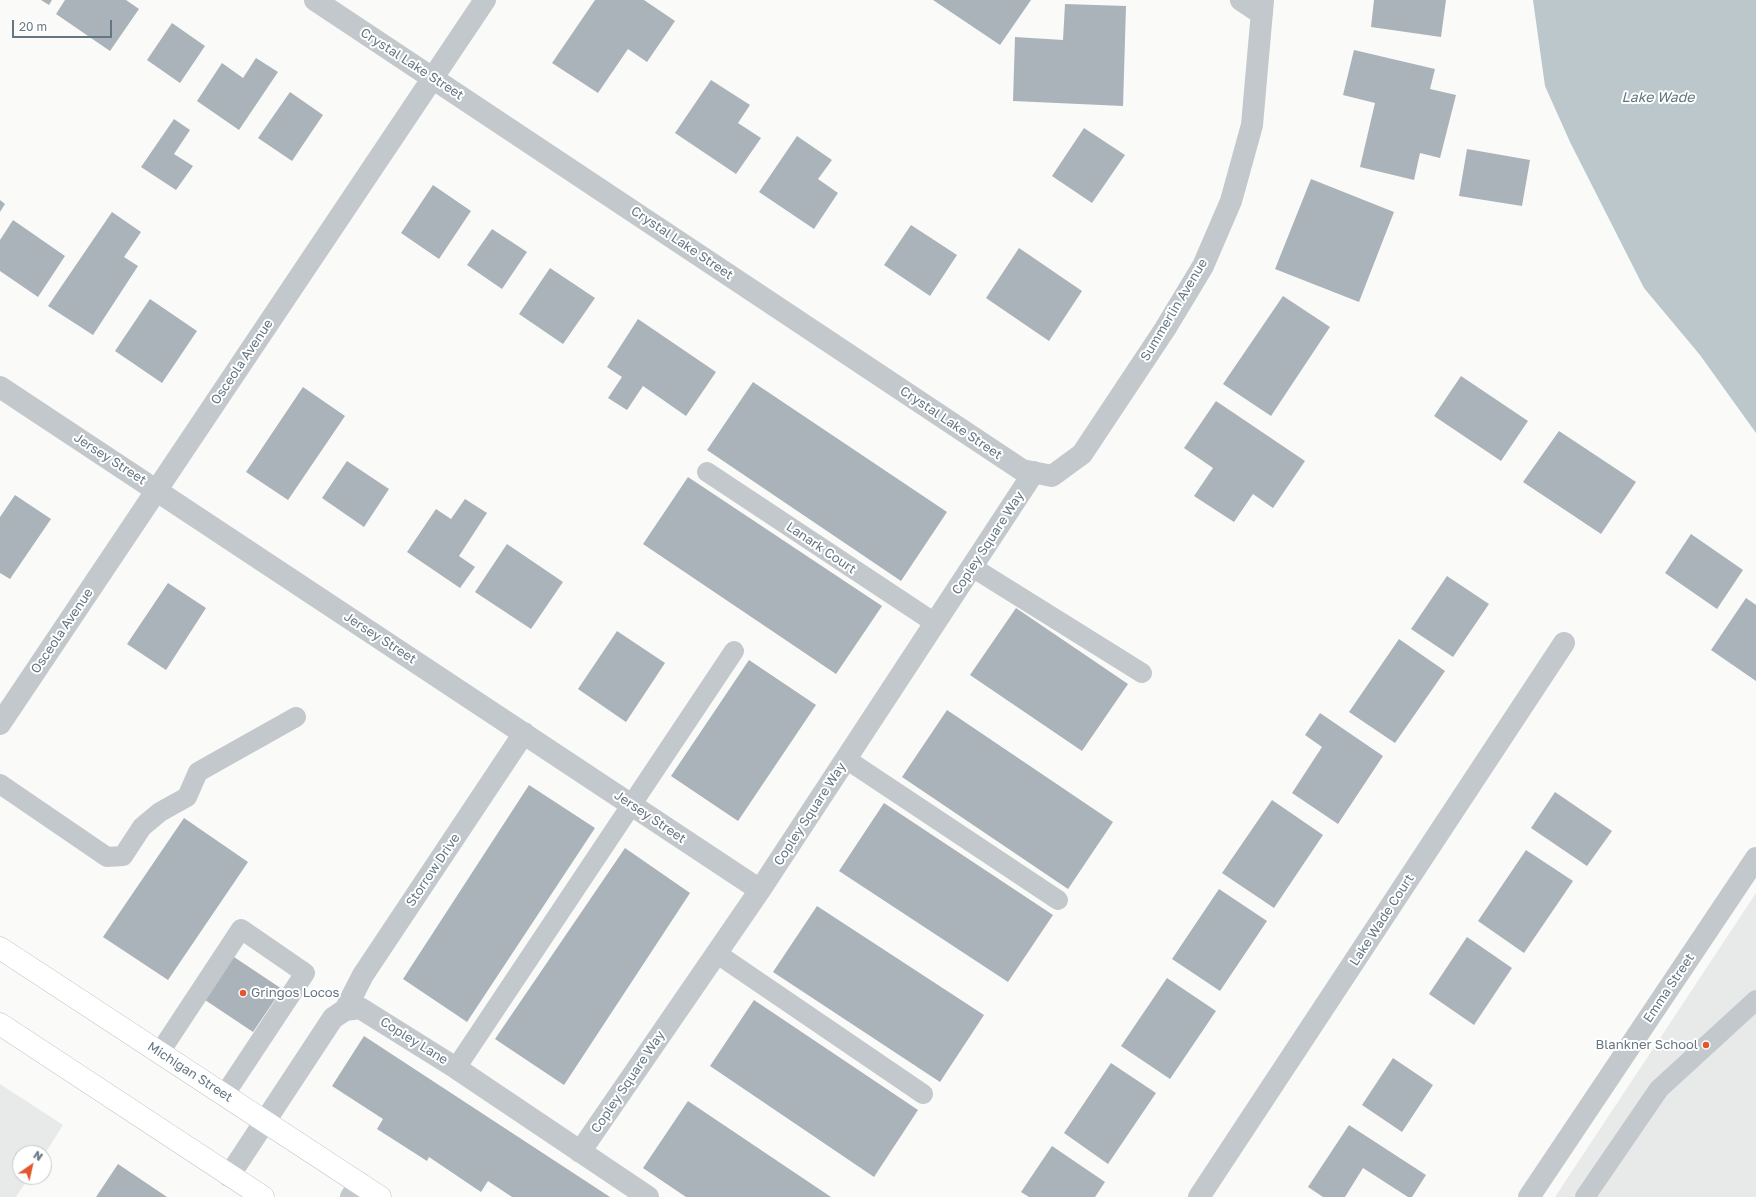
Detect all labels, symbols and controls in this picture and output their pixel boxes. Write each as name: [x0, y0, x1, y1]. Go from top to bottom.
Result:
scale bar: [14, 12, 114, 38]
text: 20 m: [19, 19, 47, 34]
street label: Crystal Lake Street: [358, 25, 466, 103]
water label: Lake Wade: [1622, 90, 1694, 106]
street label: Crystal Lake Street: [628, 203, 736, 283]
street label: Summerlin Avenue: [1137, 256, 1211, 364]
street label: Osceola Avenue: [208, 316, 276, 408]
street label: Crystal Lake Street: [897, 383, 1005, 463]
street label: Jersey Street: [71, 430, 149, 488]
street label: Copley Square Way: [949, 488, 1027, 598]
street label: Lanark Court: [783, 519, 859, 577]
street label: Osceola Avenue: [28, 585, 96, 677]
street label: Jersey Street: [341, 609, 419, 667]
street label: Copley Square Way: [771, 759, 849, 869]
street label: Jersey Street: [611, 787, 689, 847]
street label: Storrow Drive: [403, 831, 463, 909]
street label: Lake Wade Court: [1347, 871, 1417, 969]
street label: Emma Street: [1640, 950, 1698, 1026]
place label: Gringos Locos: [251, 985, 340, 1001]
marker: Gringos Locos: [238, 988, 248, 998]
street label: Copley Lane: [377, 1014, 451, 1068]
street label: Copley Square Way: [588, 1028, 668, 1136]
place label: Blankner School: [1595, 1037, 1698, 1053]
street label: Michigan Street: [145, 1039, 235, 1105]
marker: Blankner School: [1701, 1040, 1711, 1050]
north arrow: [12, 1145, 52, 1185]
text: N: [31, 1148, 46, 1163]

